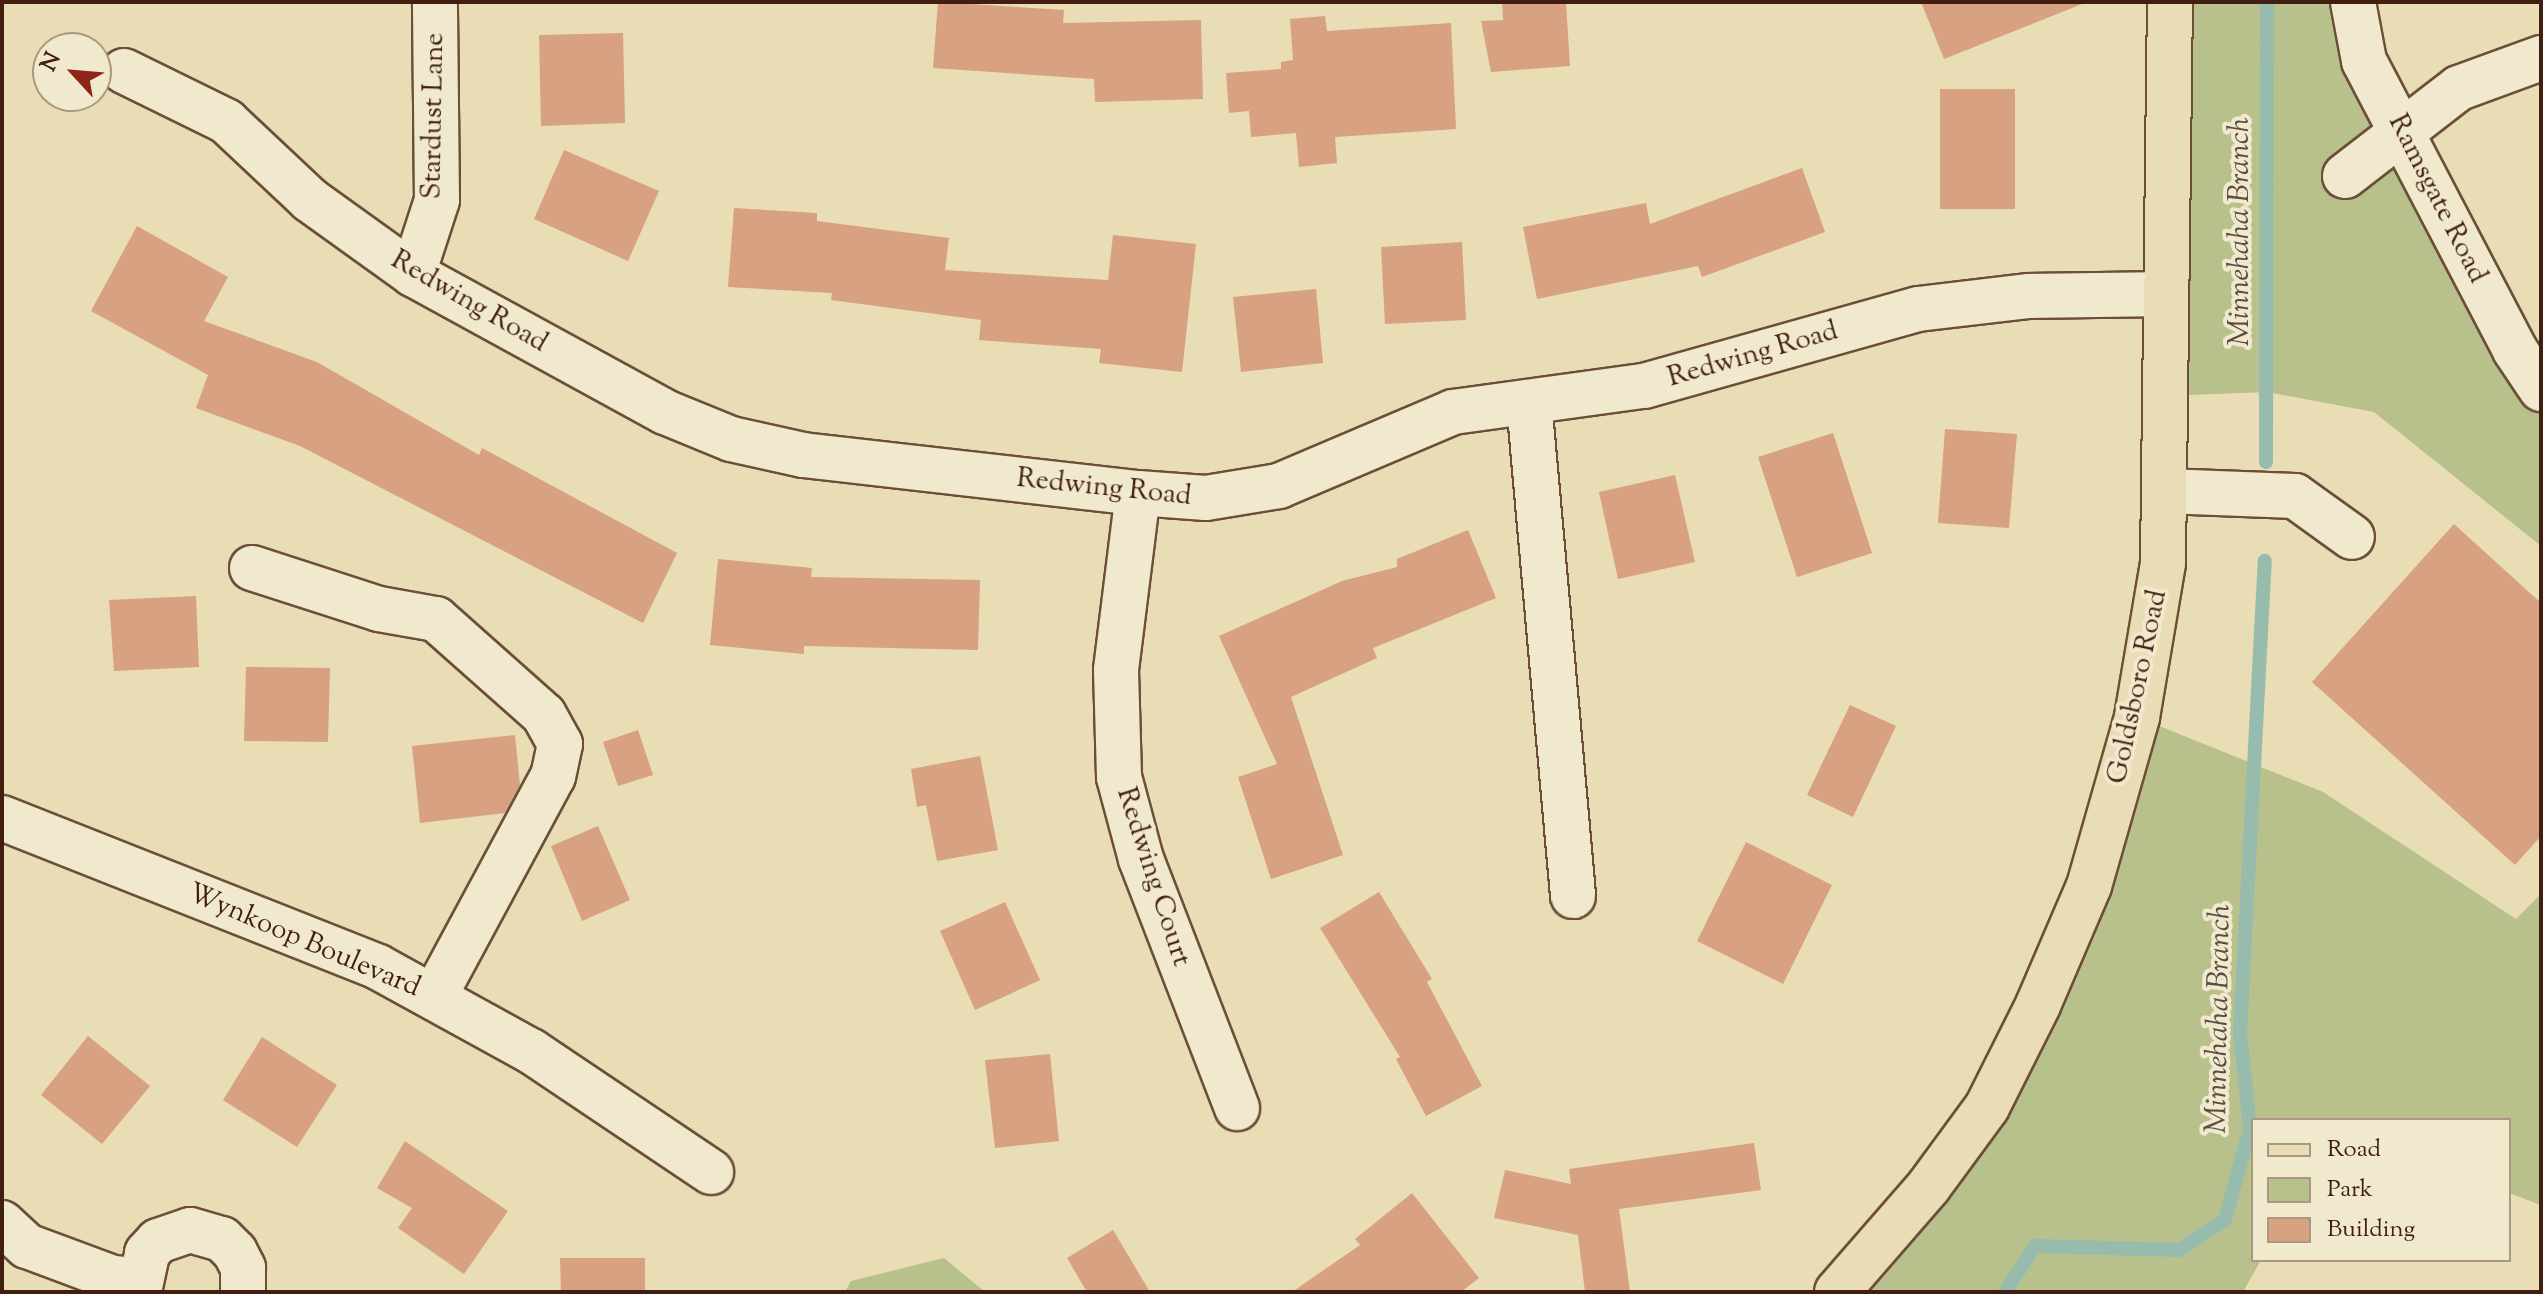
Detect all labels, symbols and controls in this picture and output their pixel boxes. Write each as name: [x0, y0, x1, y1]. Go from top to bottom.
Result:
north arrow: [32, 32, 112, 112]
street label: Stardust Lane: [416, 32, 452, 200]
text: N: [34, 47, 70, 77]
street label: Ramsgate Road: [2380, 109, 2494, 289]
water label: Minnehaha Branch: [2223, 117, 2259, 347]
street label: Redwing Road: [385, 244, 553, 360]
street label: Redwing Road: [1664, 315, 1842, 395]
street label: Redwing Road: [1015, 462, 1193, 514]
street label: Goldsboro Road: [2101, 587, 2175, 787]
street label: Redwing Court: [1108, 783, 1198, 971]
street label: Wynkoop Boulevard: [183, 877, 425, 1005]
water label: Minnehaha Branch: [2200, 904, 2240, 1134]
legend: [2251, 1118, 2511, 1262]
text: Road: [2327, 1133, 2381, 1167]
text: Park: [2327, 1173, 2373, 1207]
text: Building: [2327, 1213, 2415, 1247]

